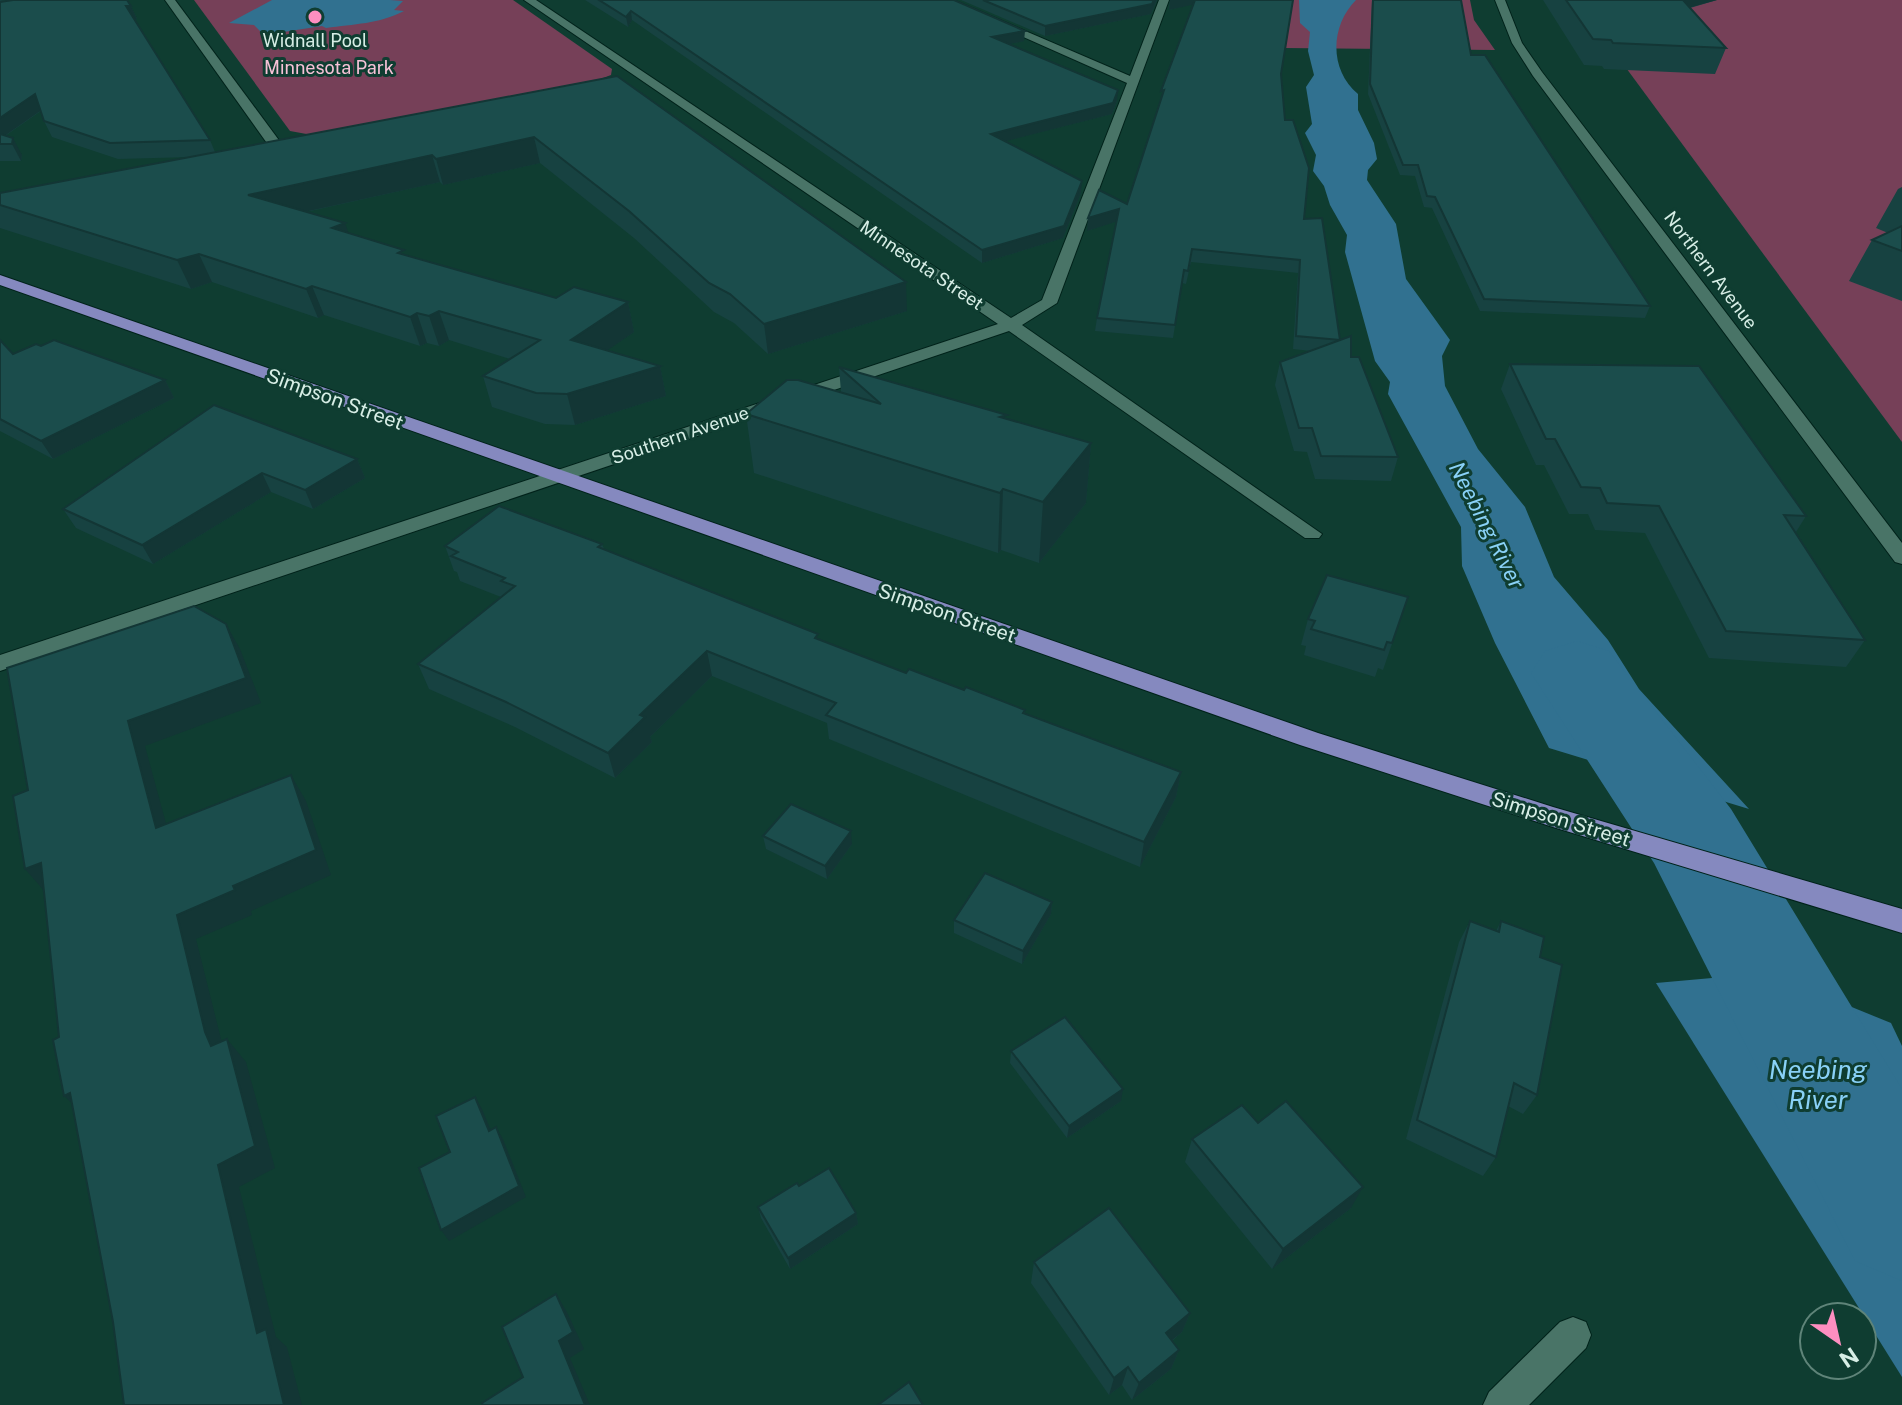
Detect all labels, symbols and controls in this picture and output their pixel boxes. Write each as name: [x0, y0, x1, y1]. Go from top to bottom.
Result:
marker: Widnall Pool: [306, 8, 324, 26]
place label: Widnall Pool: [263, 30, 367, 51]
park label: Minnesota Park: [264, 57, 394, 78]
street label: Northern Avenue: [1660, 207, 1762, 333]
street label: Minnesota Street: [856, 216, 988, 314]
street label: Simpson Street: [263, 363, 407, 435]
street label: Southern Avenue: [609, 402, 751, 468]
water label: Neebing River: [1444, 457, 1530, 593]
street label: Simpson Street: [875, 578, 1019, 648]
street label: Simpson Street: [1489, 786, 1633, 852]
water label: Neebing River: [1769, 1054, 1868, 1115]
north arrow: [1798, 1301, 1878, 1381]
text: N: [1835, 1342, 1864, 1373]

